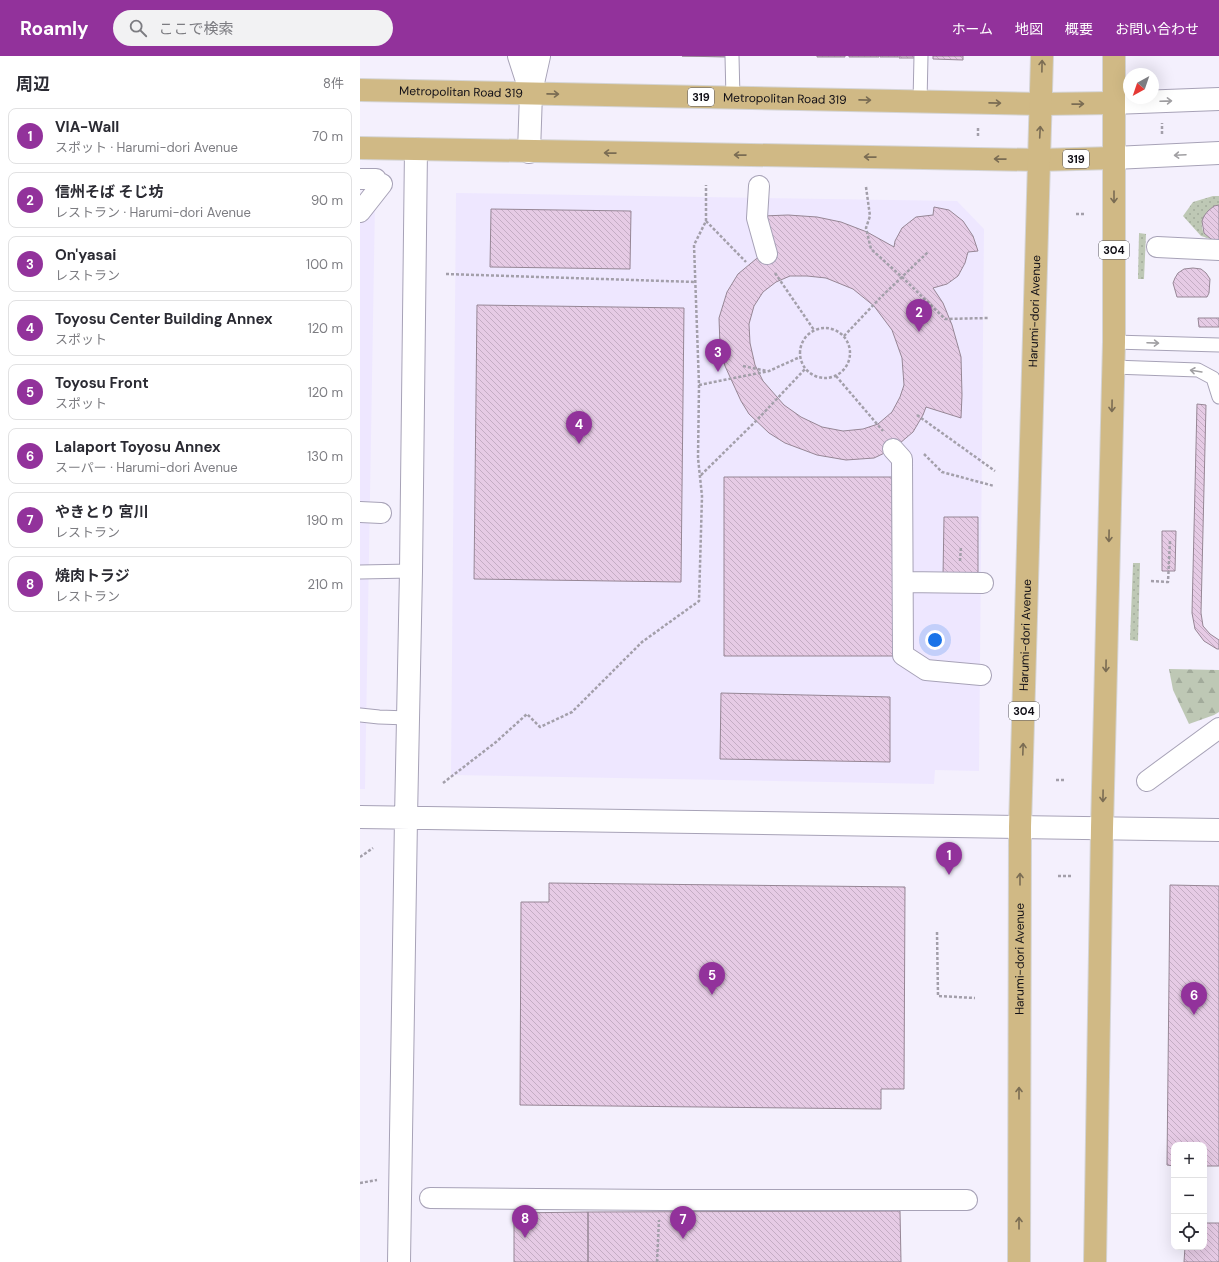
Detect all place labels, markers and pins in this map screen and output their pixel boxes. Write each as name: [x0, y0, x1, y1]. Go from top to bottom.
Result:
pin: 2: [906, 299, 932, 332]
pin: 3: [705, 339, 731, 372]
pin: 4: [566, 411, 592, 444]
pin: 1: [936, 842, 962, 875]
pin: 5: [699, 962, 725, 995]
pin: 6: [1181, 982, 1207, 1015]
pin: 8: [512, 1205, 538, 1238]
pin: 7: [670, 1206, 696, 1239]

